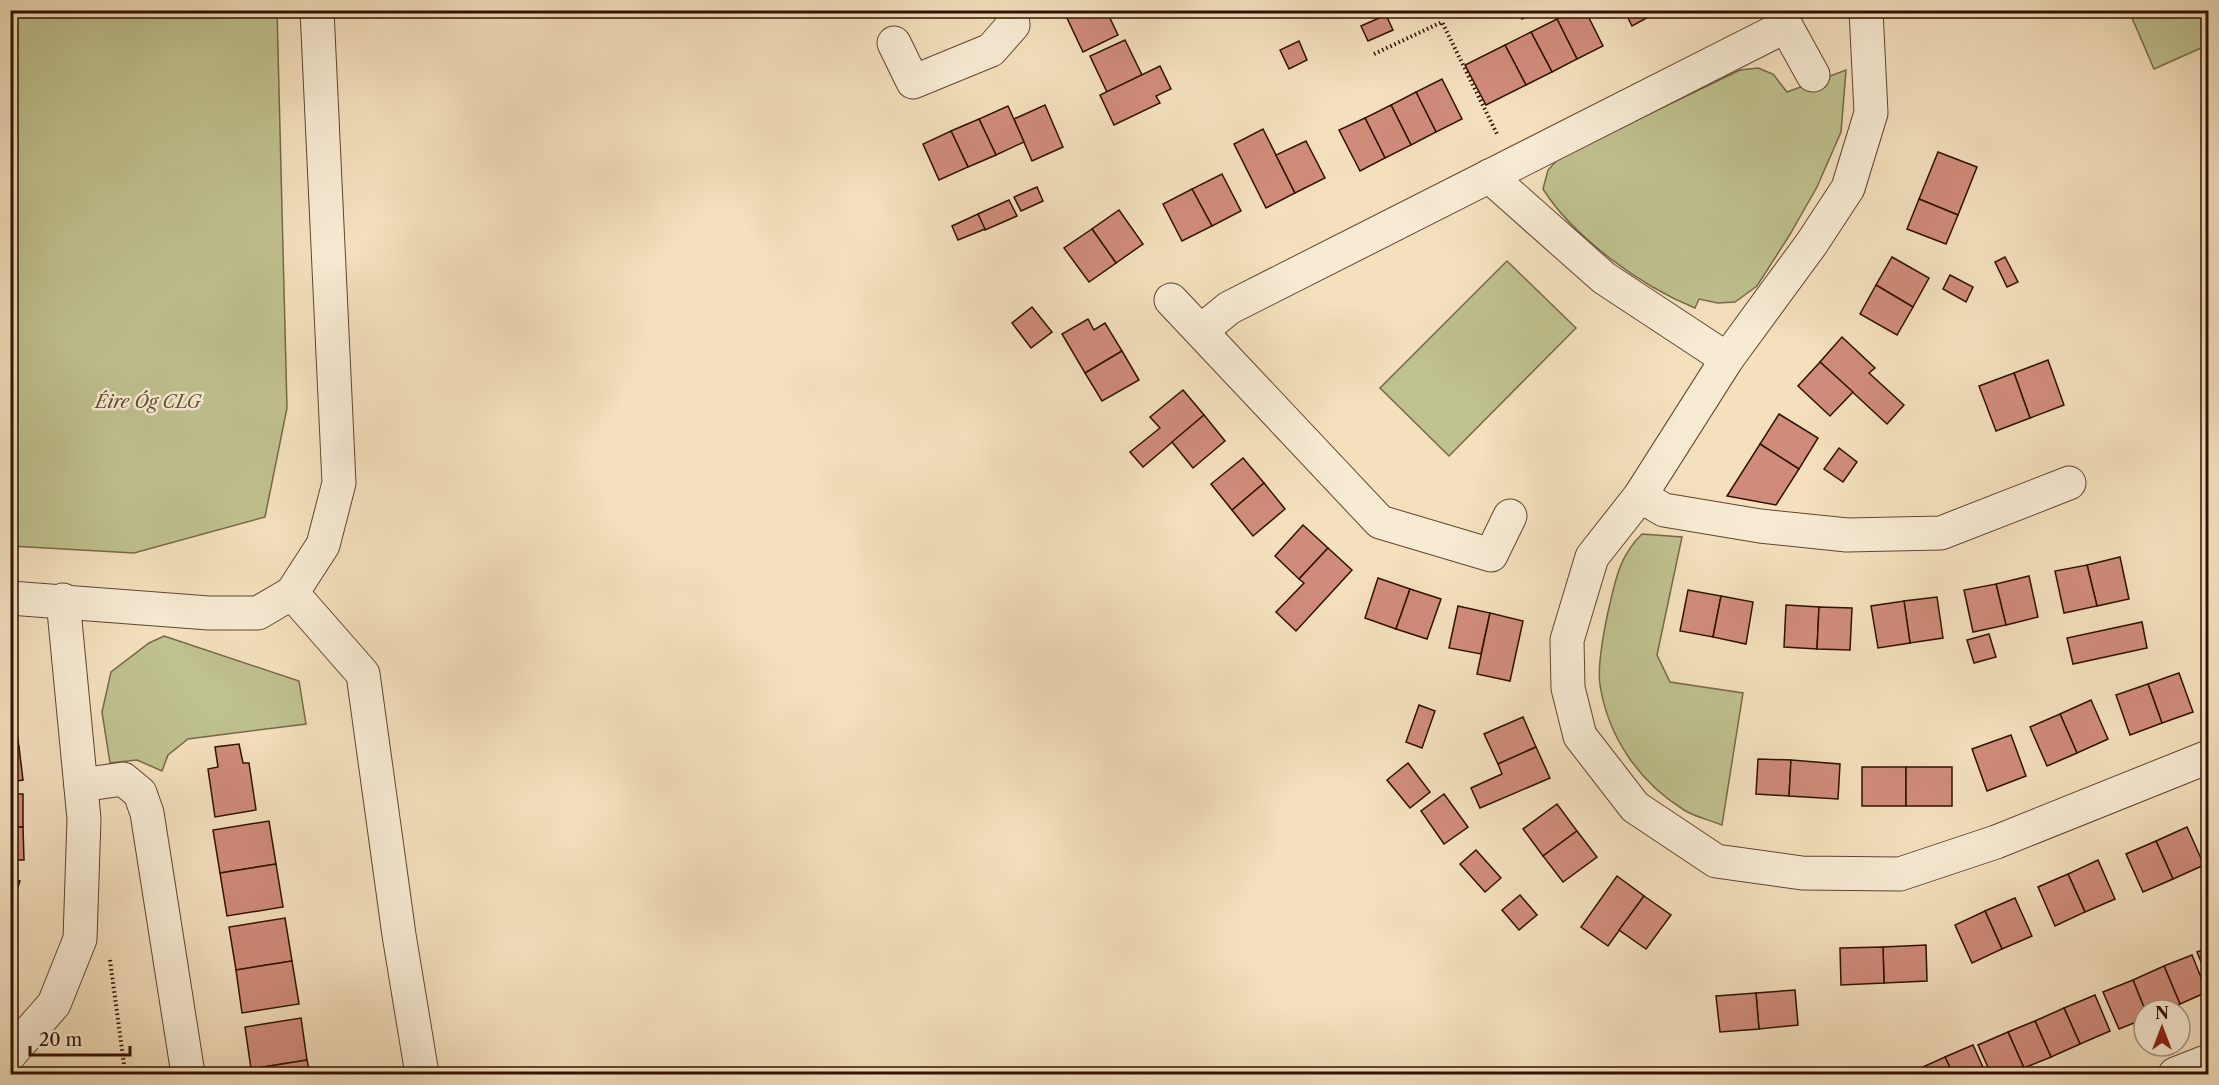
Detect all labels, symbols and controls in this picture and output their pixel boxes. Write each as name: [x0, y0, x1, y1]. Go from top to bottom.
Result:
park label: Éire Óg CLG: [93, 390, 203, 413]
north arrow: [2132, 998, 2192, 1058]
text: N: [2155, 1003, 2169, 1023]
scale bar: [30, 1019, 130, 1057]
text: 20 m: [39, 1029, 83, 1051]

